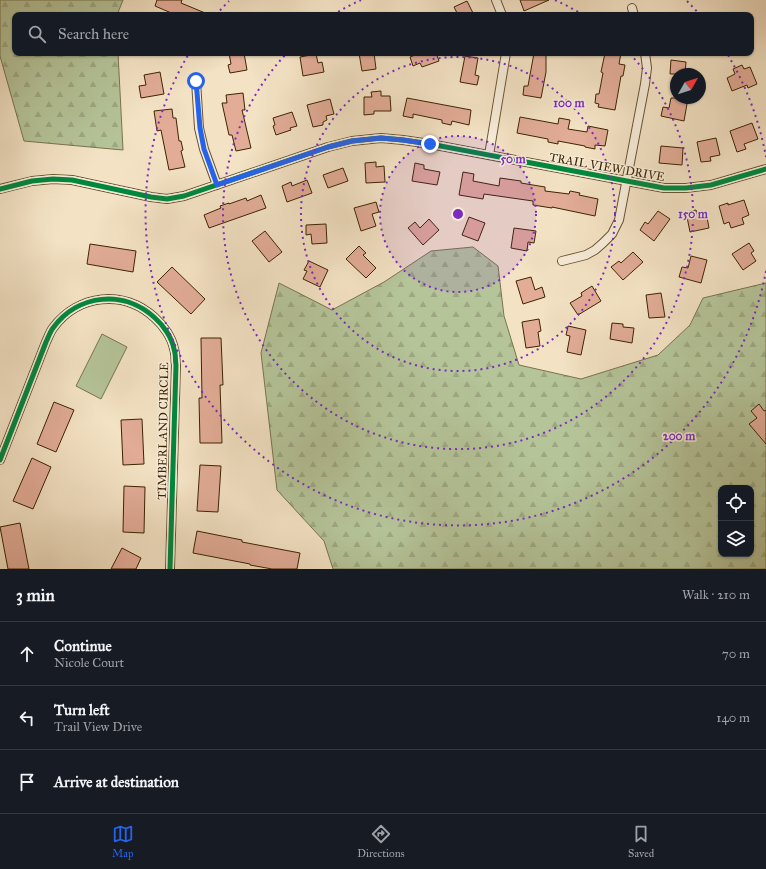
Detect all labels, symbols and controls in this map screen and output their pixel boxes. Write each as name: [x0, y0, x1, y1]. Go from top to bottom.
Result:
search box: [12, 12, 754, 56]
icon: search: [26, 23, 48, 45]
text: Search here: [58, 25, 129, 43]
north arrow: [670, 68, 706, 104]
route start: [187, 72, 205, 90]
text: 100 m: [553, 96, 586, 110]
route end: [421, 135, 439, 153]
street label: TRAIL VIEW DRIVE: [548, 150, 666, 184]
text: 50 m: [500, 152, 527, 166]
centre of rings: [451, 207, 465, 221]
text: 150 m: [678, 207, 709, 221]
street label: TIMBERLAND CIRCLE: [155, 362, 171, 500]
text: 200 m: [663, 429, 696, 443]
map controls: [718, 485, 754, 557]
button: locate: [718, 485, 754, 521]
button: layers: [718, 521, 754, 557]
text: 3 min: [16, 585, 55, 606]
text: Walk · 210 m: [682, 587, 750, 603]
text: Continue: [54, 637, 112, 655]
icon: ahead: [16, 643, 38, 665]
text: 70 m: [722, 646, 750, 662]
text: Nicole Court: [54, 655, 124, 671]
text: Turn left: [54, 701, 110, 719]
icon: left: [16, 707, 38, 729]
text: 140 m: [716, 710, 750, 726]
text: Trail View Drive: [54, 719, 142, 735]
icon: arrive: [16, 771, 38, 793]
text: Arrive at destination: [54, 773, 179, 791]
tab: Map: [112, 823, 134, 860]
tab: Directions: [357, 823, 405, 860]
tab: Saved: [628, 823, 654, 860]

